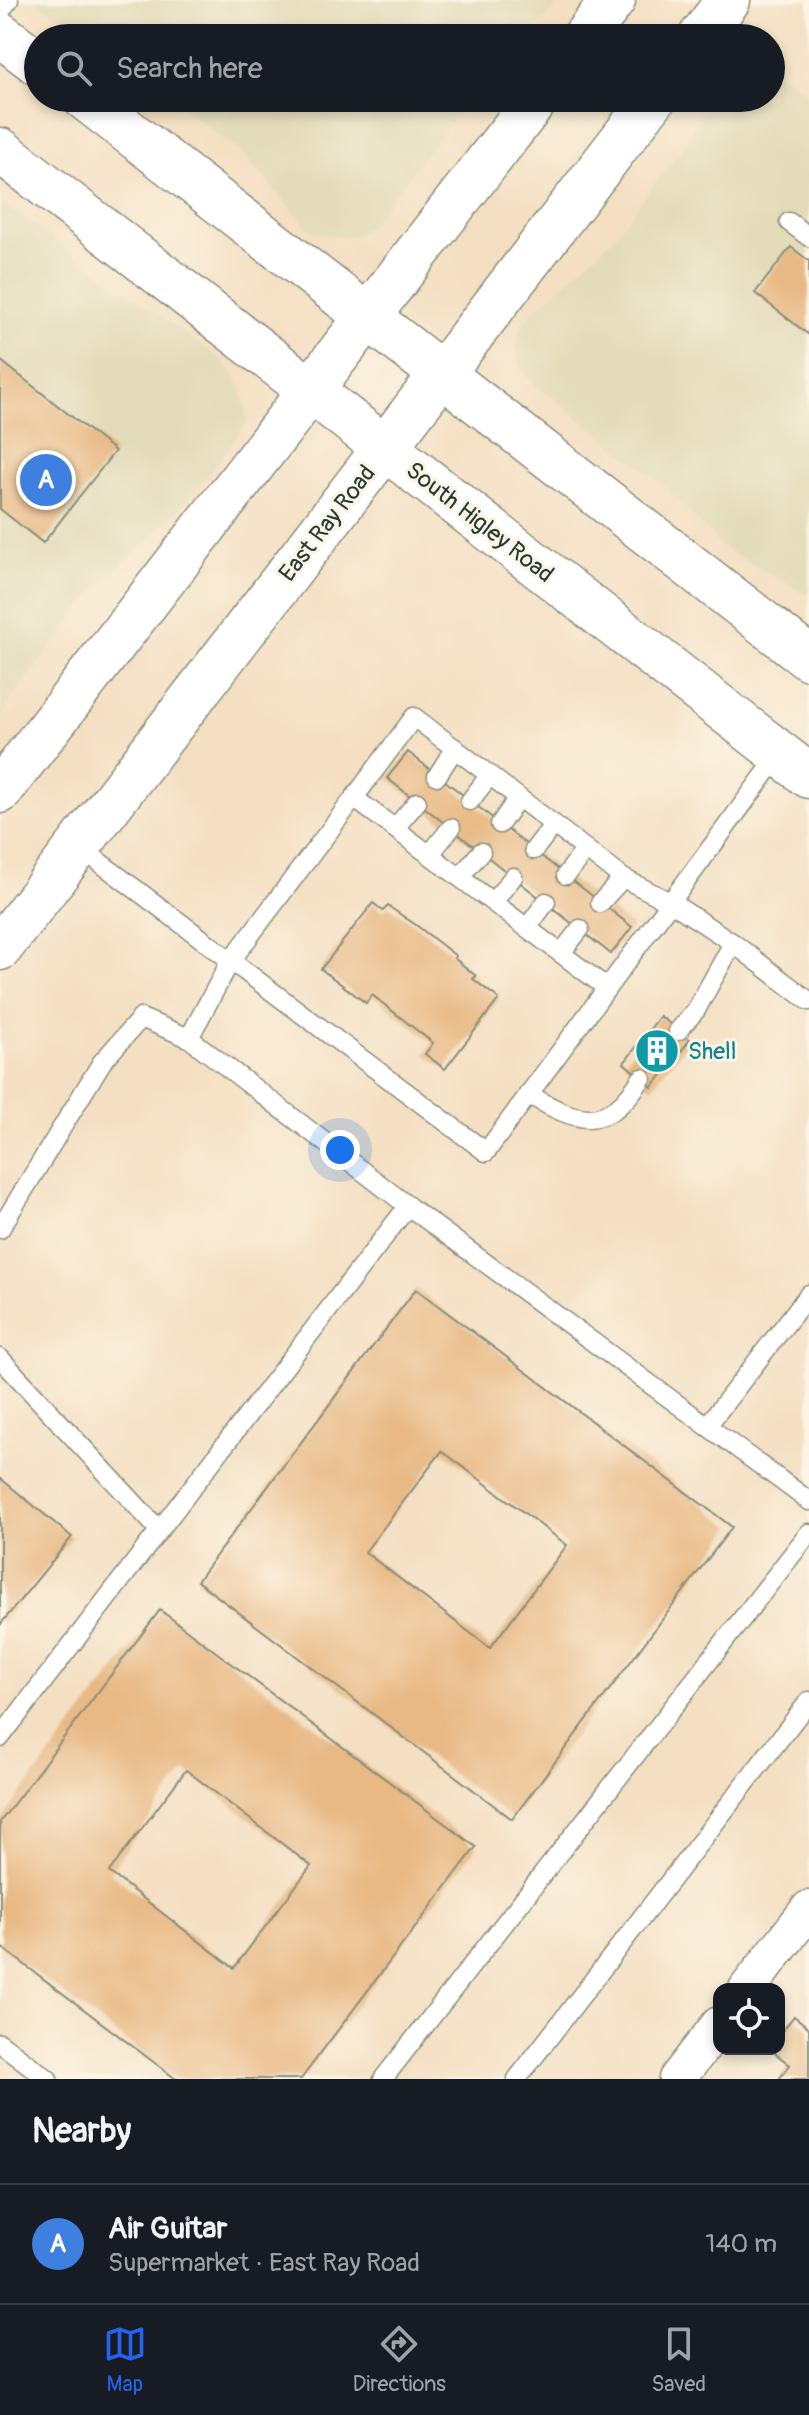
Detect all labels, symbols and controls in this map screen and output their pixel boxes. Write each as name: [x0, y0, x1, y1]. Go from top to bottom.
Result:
search box: [24, 24, 785, 112]
icon: search: [52, 46, 96, 90]
text: Search here: [116, 50, 263, 87]
pin: A: [20, 450, 72, 510]
street label: South Higley Road: [400, 456, 559, 589]
street label: East Ray Road: [273, 459, 382, 587]
building icon: Shell: [633, 1027, 681, 1075]
place label: Shell: [688, 1037, 737, 1066]
your location: [320, 1130, 360, 1170]
map controls: [713, 1983, 785, 2055]
button: locate: [713, 1983, 785, 2055]
text: Nearby: [32, 2110, 131, 2153]
text: Air Guitar: [108, 2210, 227, 2247]
text: A: [50, 2228, 66, 2260]
text: 140 m: [705, 2228, 777, 2260]
text: Supermarket · East Ray Road: [108, 2247, 420, 2279]
tab: Map: [103, 2322, 147, 2398]
tab: Directions: [353, 2322, 446, 2398]
tab: Saved: [652, 2322, 706, 2398]

